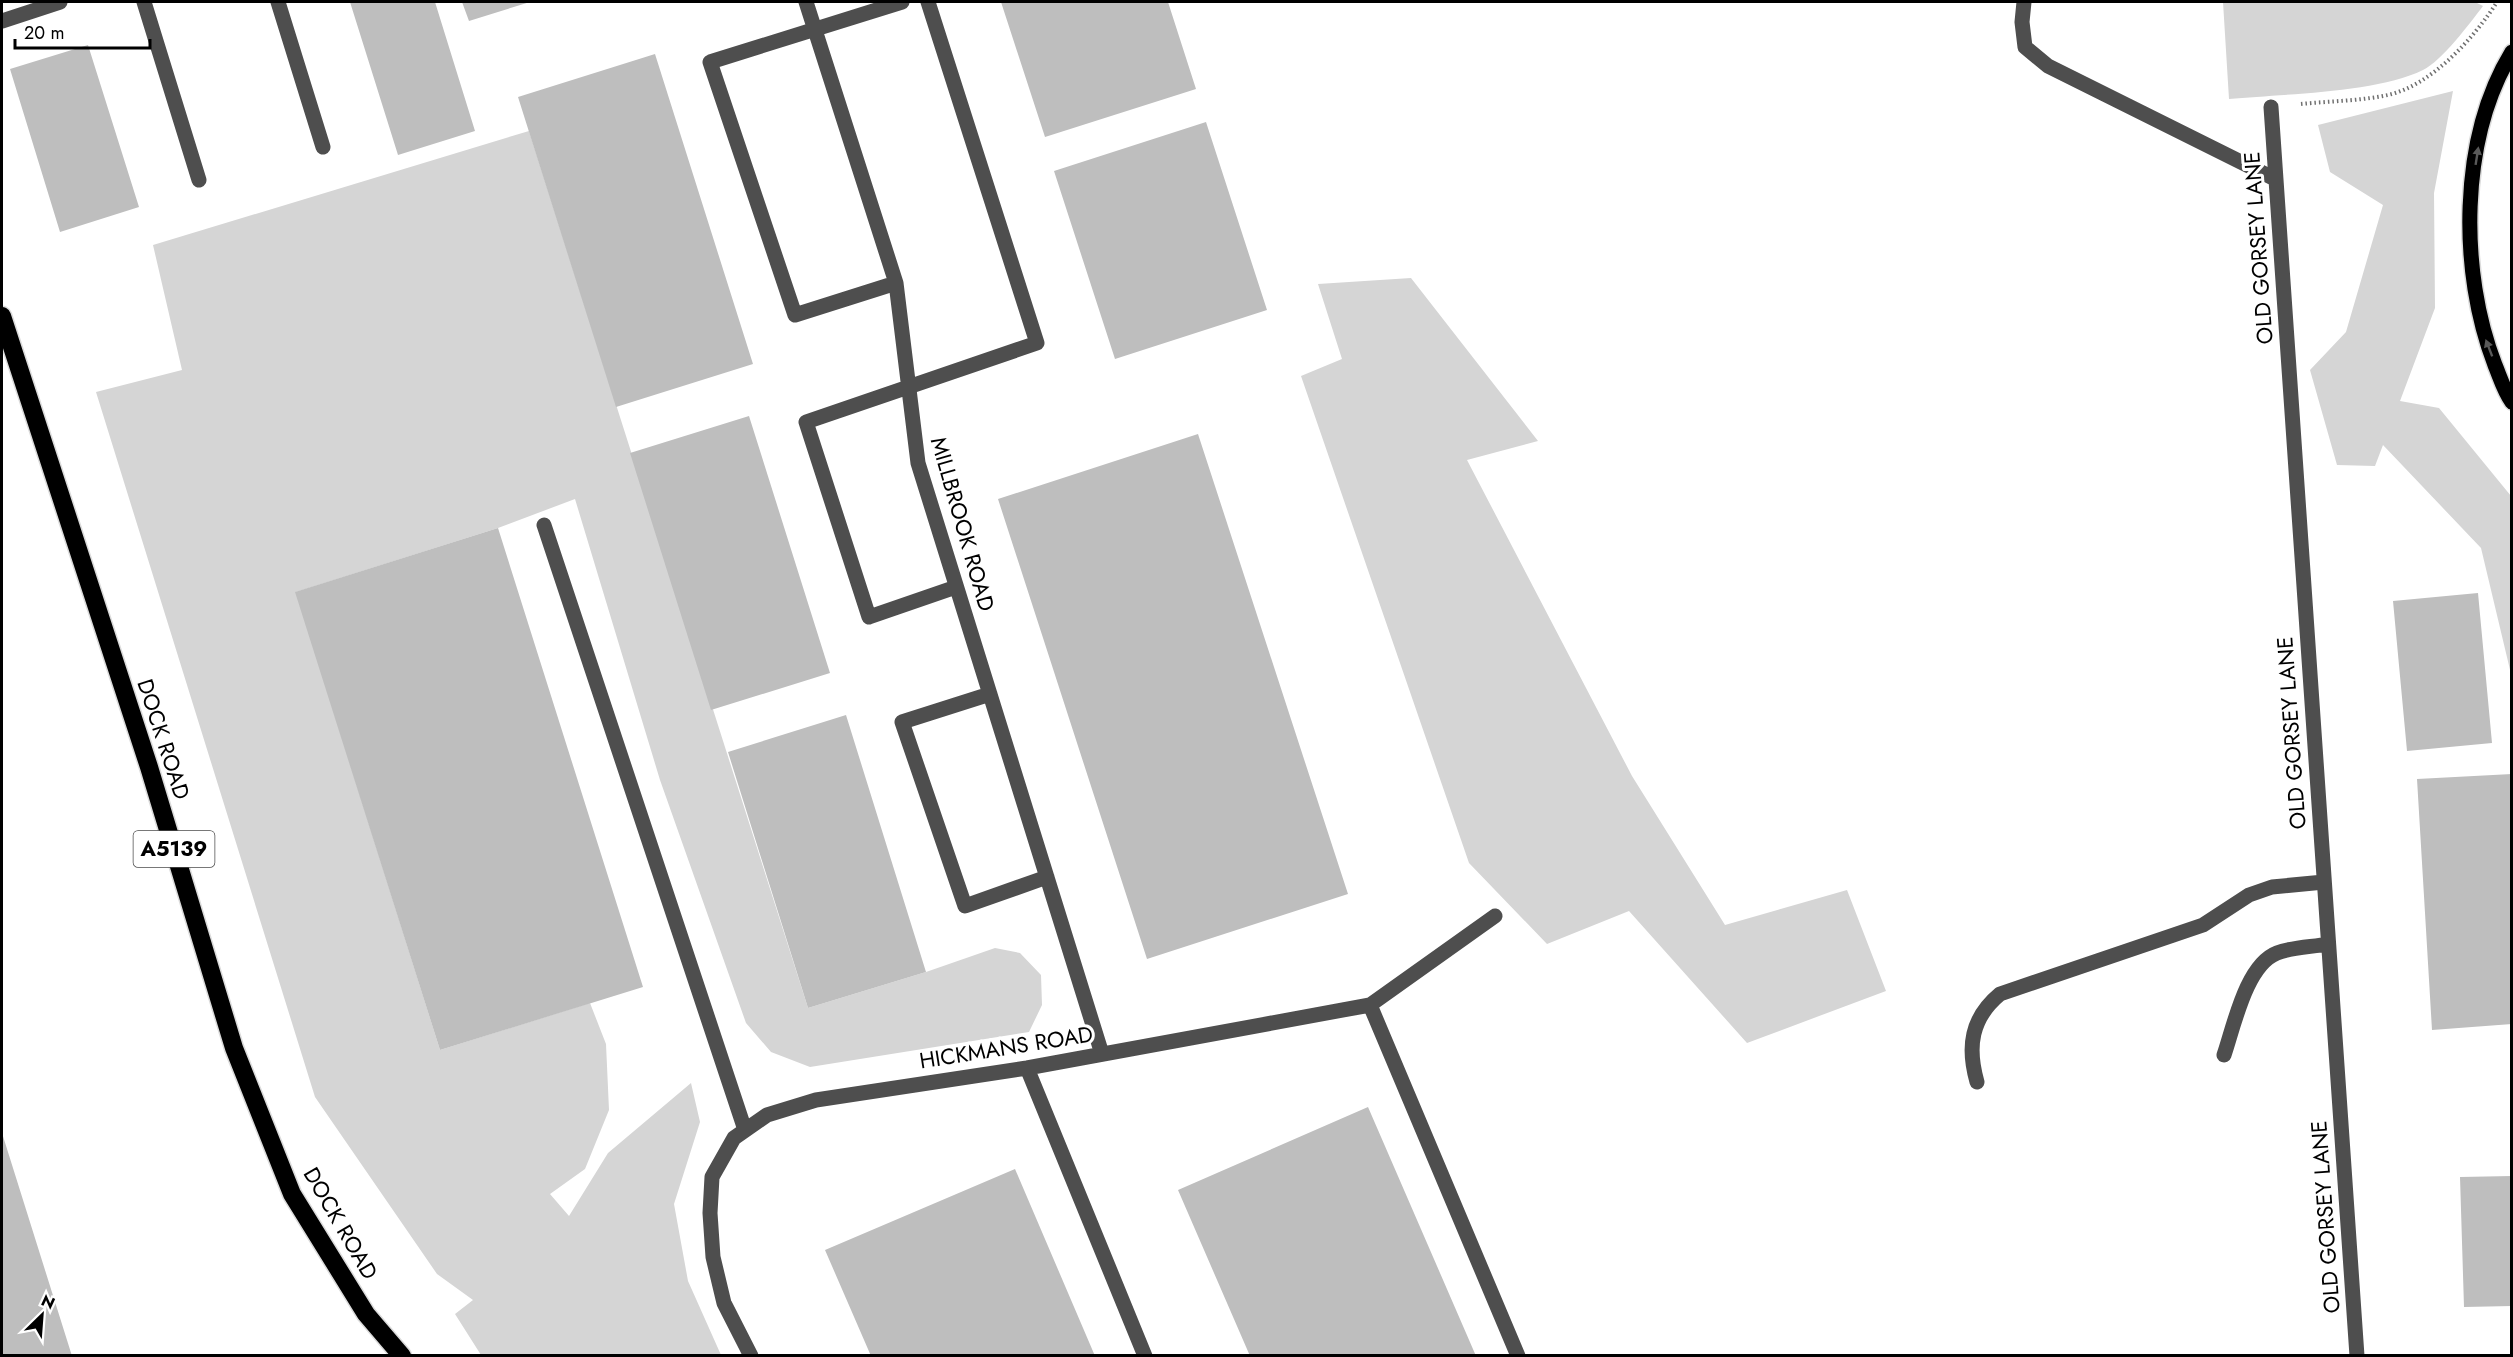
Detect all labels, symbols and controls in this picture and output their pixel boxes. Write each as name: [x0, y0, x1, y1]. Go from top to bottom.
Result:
scale bar: [15, 12, 150, 50]
text: 20 m: [24, 20, 64, 46]
one-way arrow: [2472, 147, 2481, 166]
street label: OLD GORSEY LANE: [2235, 151, 2281, 345]
one-way arrow: [2484, 339, 2494, 357]
street label: MILLBROOK ROAD: [923, 433, 1003, 615]
street label: OLD GORSEY LANE: [2268, 636, 2314, 830]
street label: DOCK ROAD: [129, 675, 199, 803]
road number: A5139: [134, 831, 214, 867]
street label: HICKMANS ROAD: [917, 1017, 1095, 1077]
street label: OLD GORSEY LANE: [2302, 1120, 2348, 1314]
street label: DOCK ROAD: [296, 1161, 386, 1285]
north arrow: [12, 1285, 72, 1345]
text: N: [38, 1289, 59, 1315]

